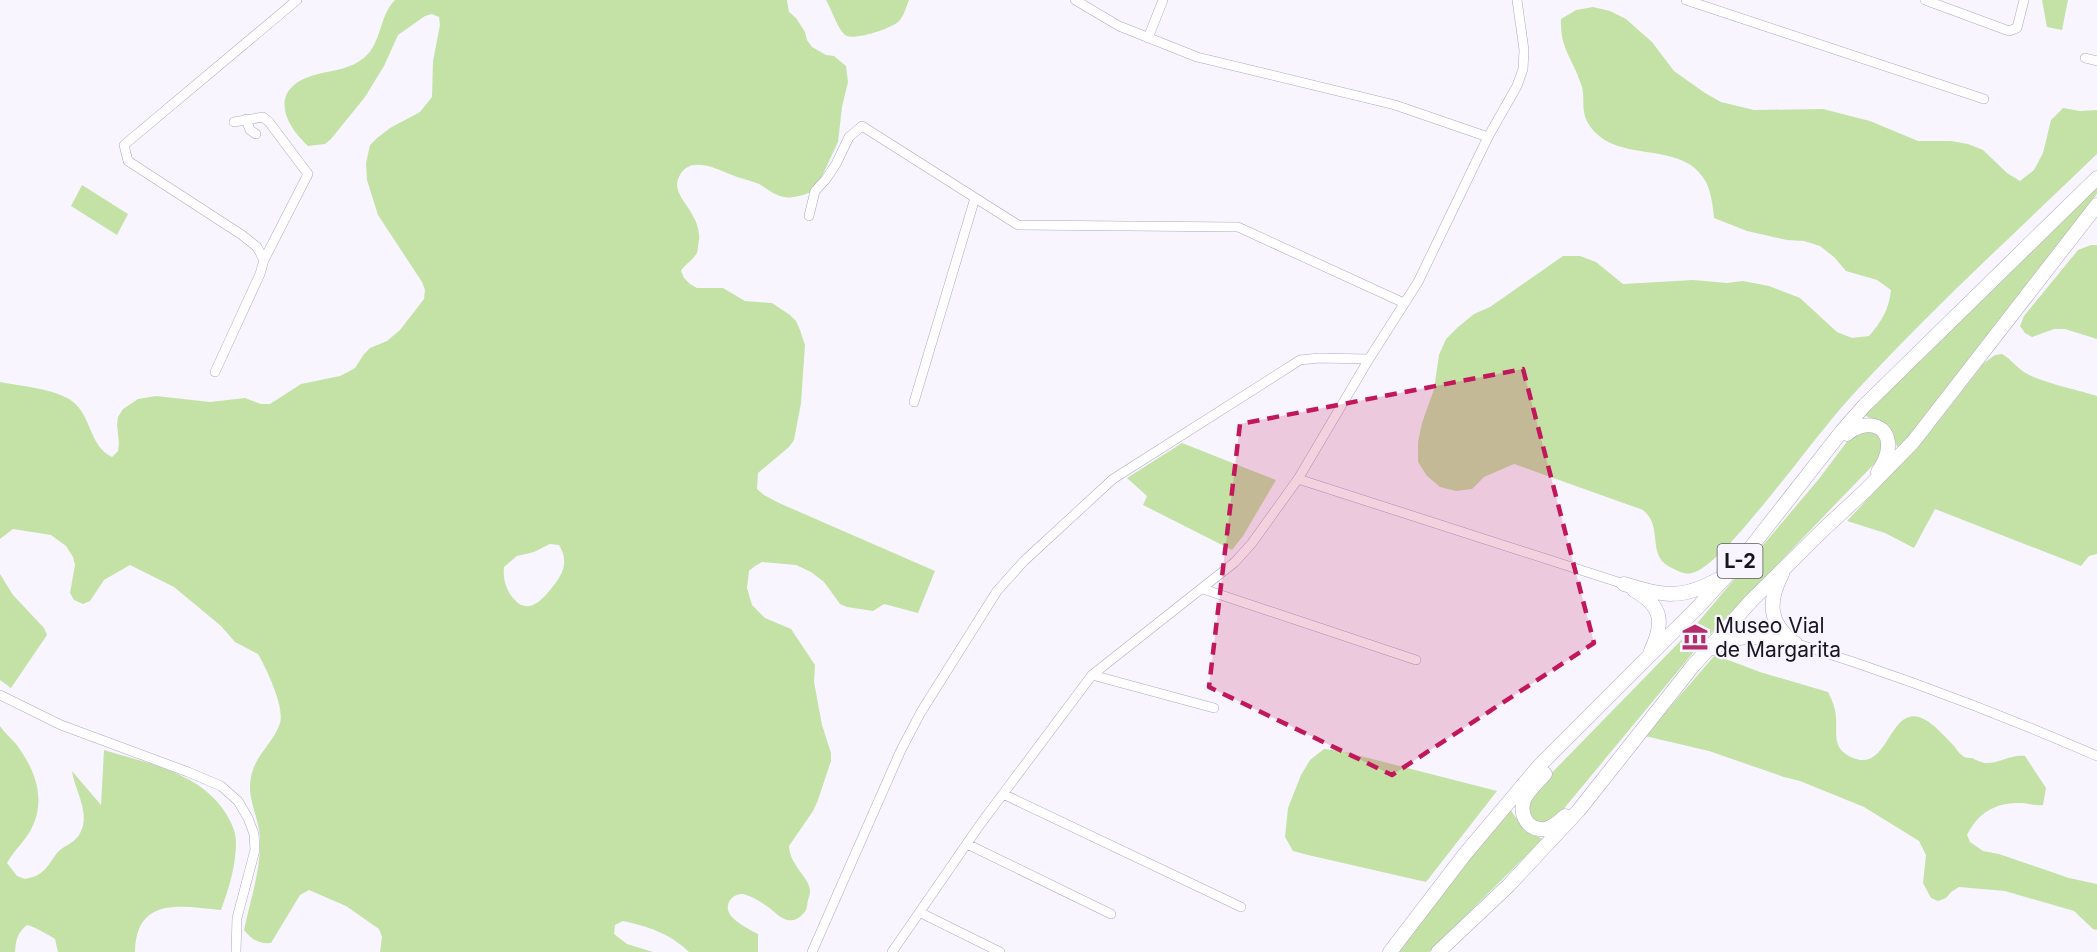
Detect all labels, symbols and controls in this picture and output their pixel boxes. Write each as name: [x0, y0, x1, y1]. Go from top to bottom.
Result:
road number: L-2: [1718, 544, 1762, 578]
place label: Museo Vial de Margarita: [1715, 613, 1841, 662]
museum icon: Museo Vial de Margarita: [1680, 622, 1710, 652]

